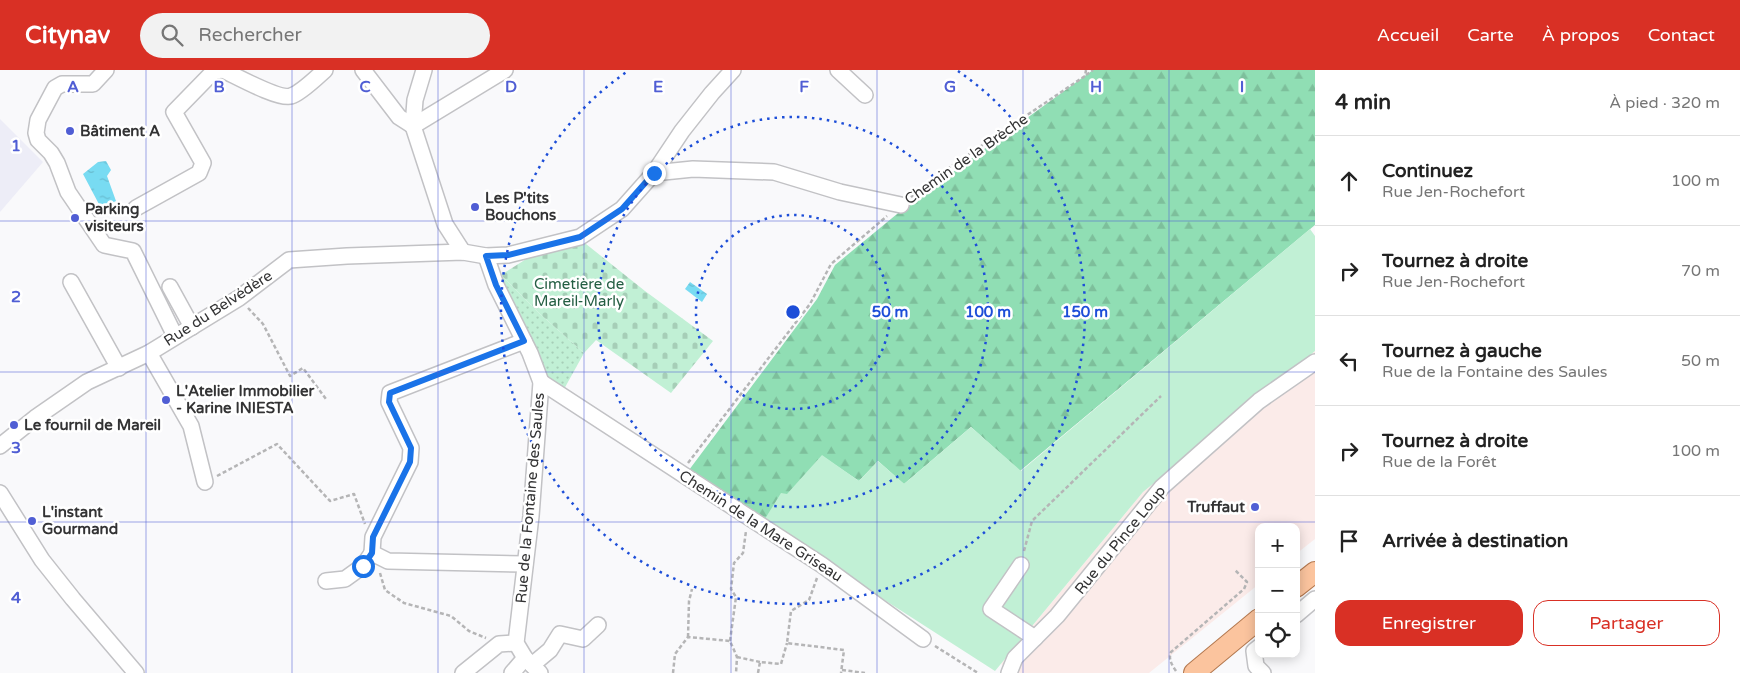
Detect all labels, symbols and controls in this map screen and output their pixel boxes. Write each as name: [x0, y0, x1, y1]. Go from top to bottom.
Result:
search box: [140, 13, 490, 58]
text: Citynav: [25, 21, 110, 50]
icon: search: [158, 21, 186, 49]
text: Rechercher: [198, 24, 302, 46]
text: Accueil: [1377, 24, 1439, 46]
text: Carte: [1467, 24, 1514, 46]
text: À propos: [1542, 24, 1620, 46]
text: Contact: [1648, 24, 1715, 46]
text: A: [67, 77, 79, 97]
text: B: [213, 77, 225, 97]
text: C: [359, 77, 371, 97]
text: D: [505, 77, 517, 97]
text: E: [653, 77, 663, 97]
text: F: [799, 77, 809, 97]
text: G: [944, 77, 956, 97]
text: H: [1090, 77, 1102, 97]
text: I: [1240, 77, 1244, 97]
text: 4 min: [1335, 90, 1391, 115]
text: À pied · 320 m: [1609, 93, 1720, 113]
street label: Chemin de la Brèche: [901, 110, 1031, 208]
place label: Bâtiment A: [80, 122, 160, 140]
marker: Bâtiment A: [64, 125, 76, 137]
text: 1: [11, 136, 21, 156]
text: Continuez: [1382, 160, 1473, 182]
route end: [643, 162, 666, 185]
icon: ahead: [1335, 167, 1363, 195]
text: 100 m: [1671, 171, 1720, 191]
text: Rue Jen-Rochefort: [1382, 182, 1525, 202]
place label: Les P'tits Bouchons: [485, 189, 556, 224]
place label: Parking visiteurs: [85, 200, 144, 235]
marker: Les P'tits Bouchons: [469, 201, 481, 213]
marker: Parking visiteurs: [69, 212, 81, 224]
text: Tournez à droite: [1382, 250, 1528, 272]
icon: right: [1335, 257, 1363, 285]
text: 70 m: [1681, 261, 1720, 281]
street label: Rue du Belvédère: [160, 266, 276, 350]
text: Rue Jen-Rochefort: [1382, 272, 1525, 292]
park label: Cimetière de Mareil-Marly: [534, 275, 624, 310]
text: 2: [11, 287, 21, 307]
centre of rings: [784, 303, 802, 321]
text: 50 m: [872, 303, 908, 321]
text: 100 m: [965, 303, 1011, 321]
text: 150 m: [1062, 303, 1108, 321]
text: Tournez à gauche: [1382, 340, 1542, 362]
icon: left: [1335, 347, 1363, 375]
text: 50 m: [1681, 351, 1720, 371]
text: Rue de la Fontaine des Saules: [1382, 362, 1607, 382]
place label: L'Atelier Immobilier - Karine INIESTA: [176, 382, 314, 417]
street label: Rue de la Fontaine des Saules: [512, 392, 548, 604]
marker: L'Atelier Immobilier - Karine INIESTA: [160, 394, 172, 406]
place label: Le fournil de Mareil: [24, 416, 161, 434]
marker: Le fournil de Mareil: [8, 419, 20, 431]
text: Tournez à droite: [1382, 430, 1528, 452]
icon: right: [1335, 437, 1363, 465]
text: 3: [11, 438, 21, 458]
text: 100 m: [1671, 441, 1720, 461]
text: Rue de la Forêt: [1382, 452, 1497, 472]
street label: Chemin de la Mare Griseau: [676, 466, 846, 586]
street label: Rue du Pince Loup: [1071, 482, 1169, 598]
place label: Truffaut: [1186, 498, 1245, 516]
marker: Truffaut: [1249, 501, 1261, 513]
place label: L'instant Gourmand: [42, 503, 118, 538]
marker: L'instant Gourmand: [26, 515, 38, 527]
map controls: [1255, 523, 1300, 658]
button: +: [1255, 523, 1300, 568]
icon: arrive: [1335, 527, 1363, 555]
text: Arrivée à destination: [1382, 530, 1568, 552]
route start: [352, 555, 375, 578]
button: −: [1255, 568, 1300, 613]
text: 4: [11, 588, 21, 608]
button: Enregistrer: [1335, 600, 1523, 646]
button: Partager: [1533, 600, 1720, 646]
button: locate: [1255, 613, 1300, 658]

